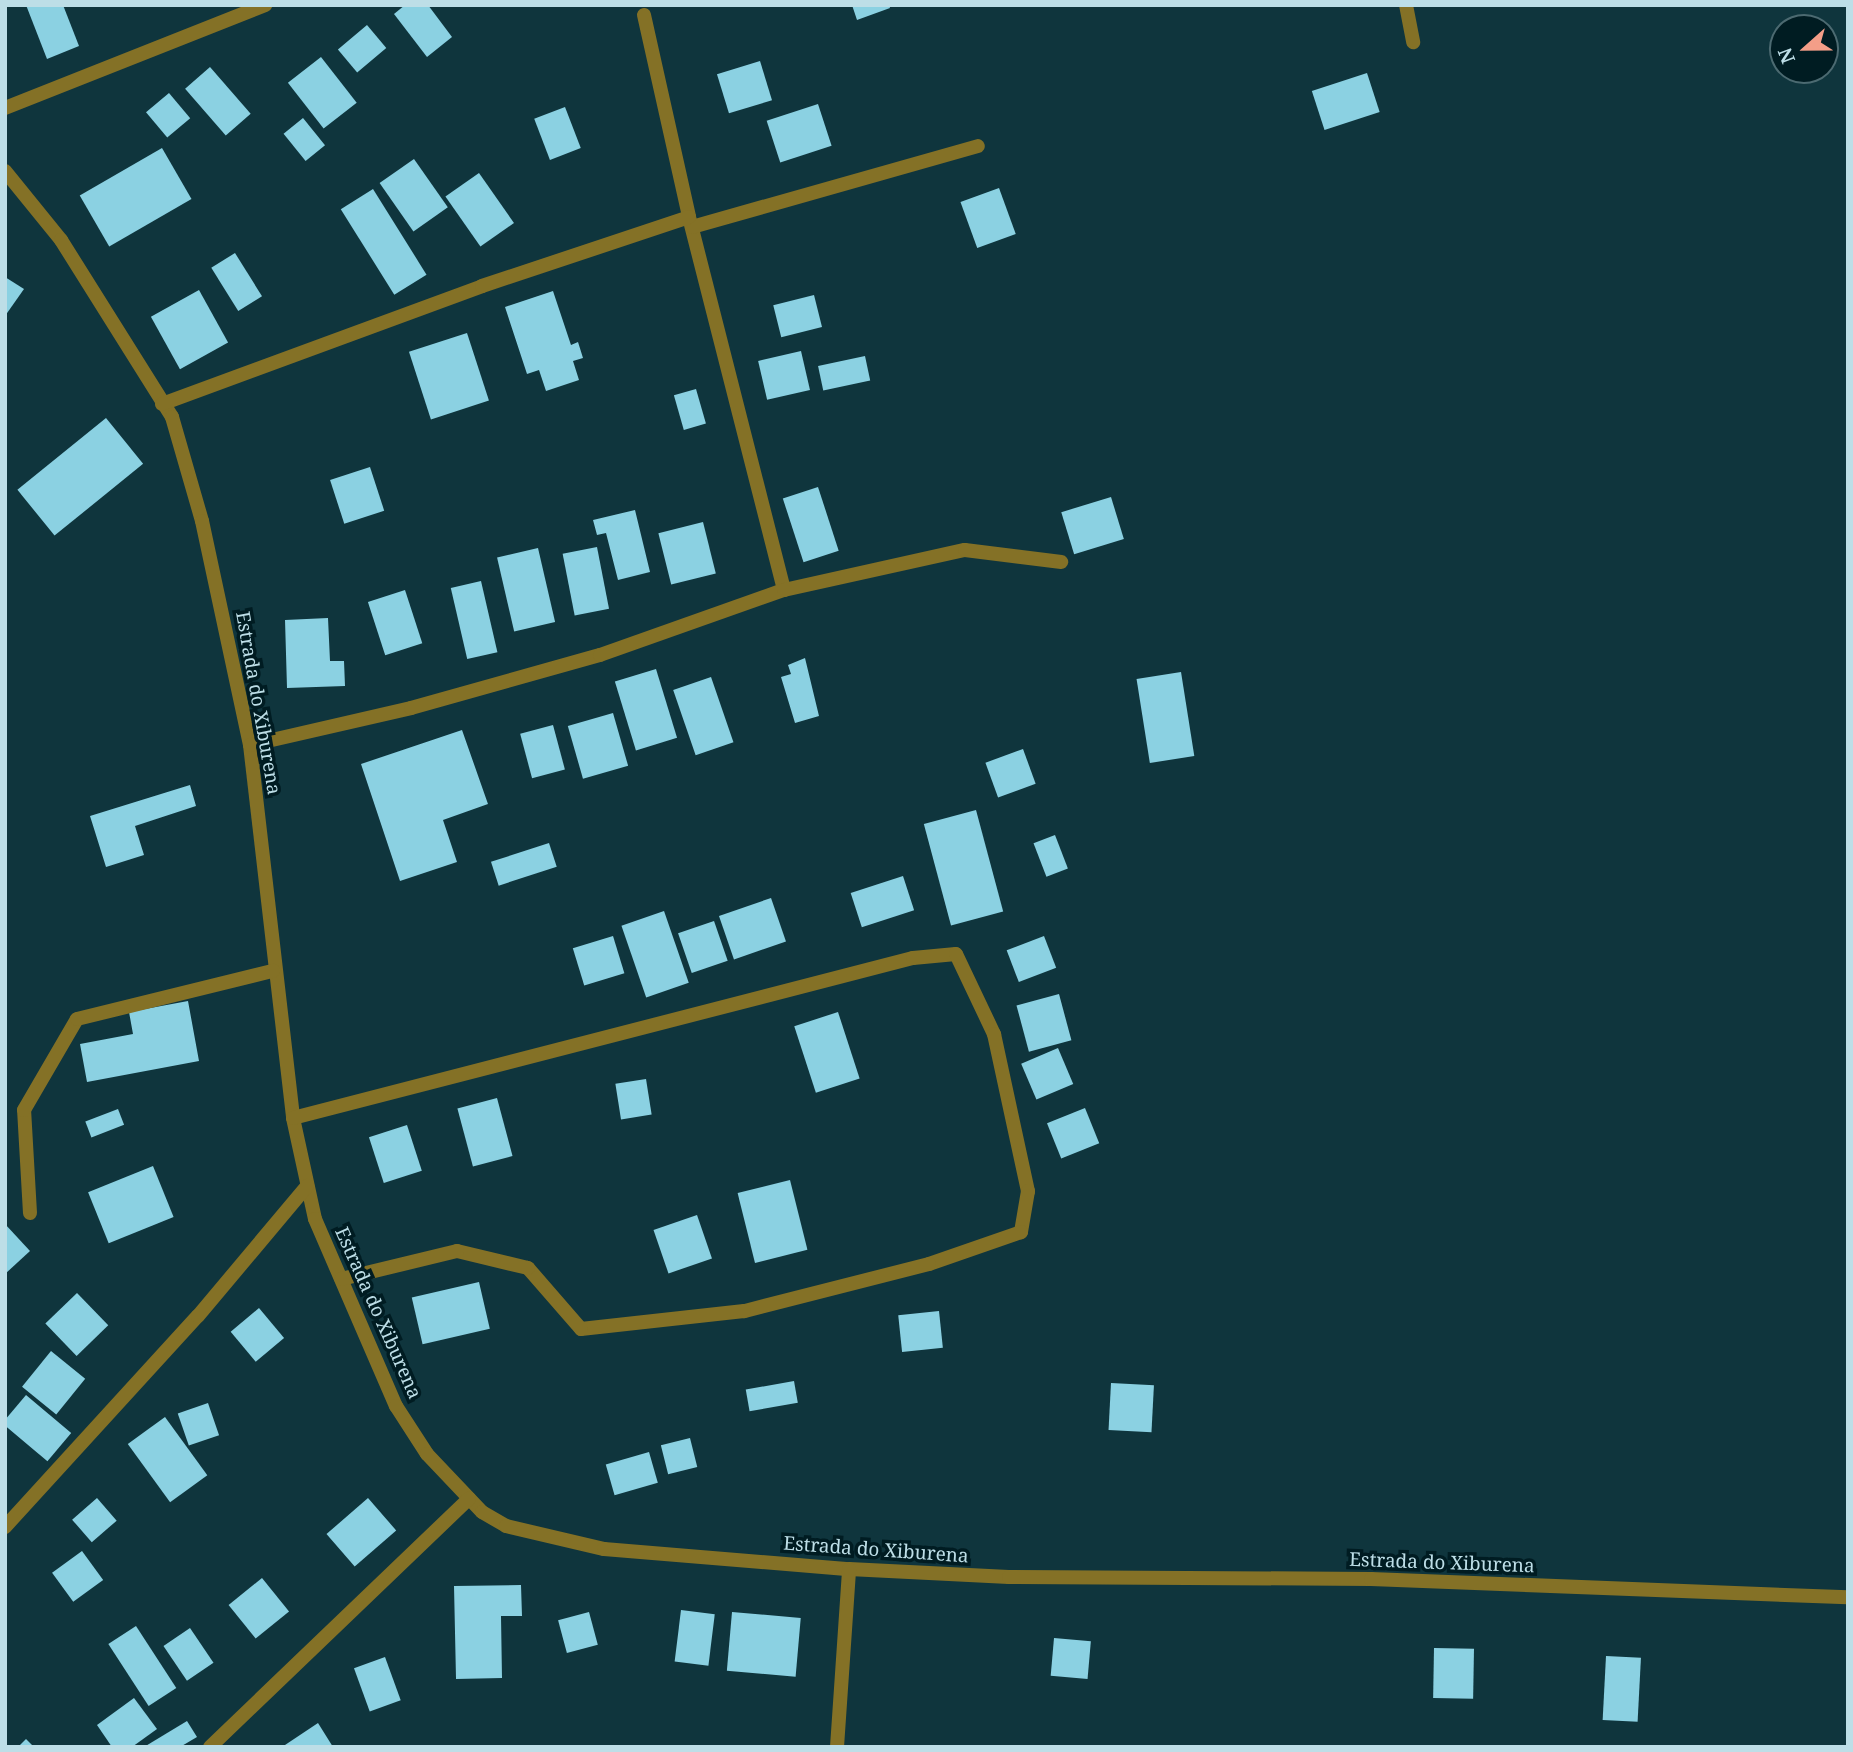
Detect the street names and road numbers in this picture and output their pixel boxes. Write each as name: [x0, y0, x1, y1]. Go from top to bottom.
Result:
street label: Estrada do Xiburena: [231, 610, 285, 796]
street label: Estrada do Xiburena: [330, 1224, 426, 1402]
street label: Estrada do Xiburena: [783, 1532, 969, 1568]
street label: Estrada do Xiburena: [1349, 1548, 1535, 1578]

